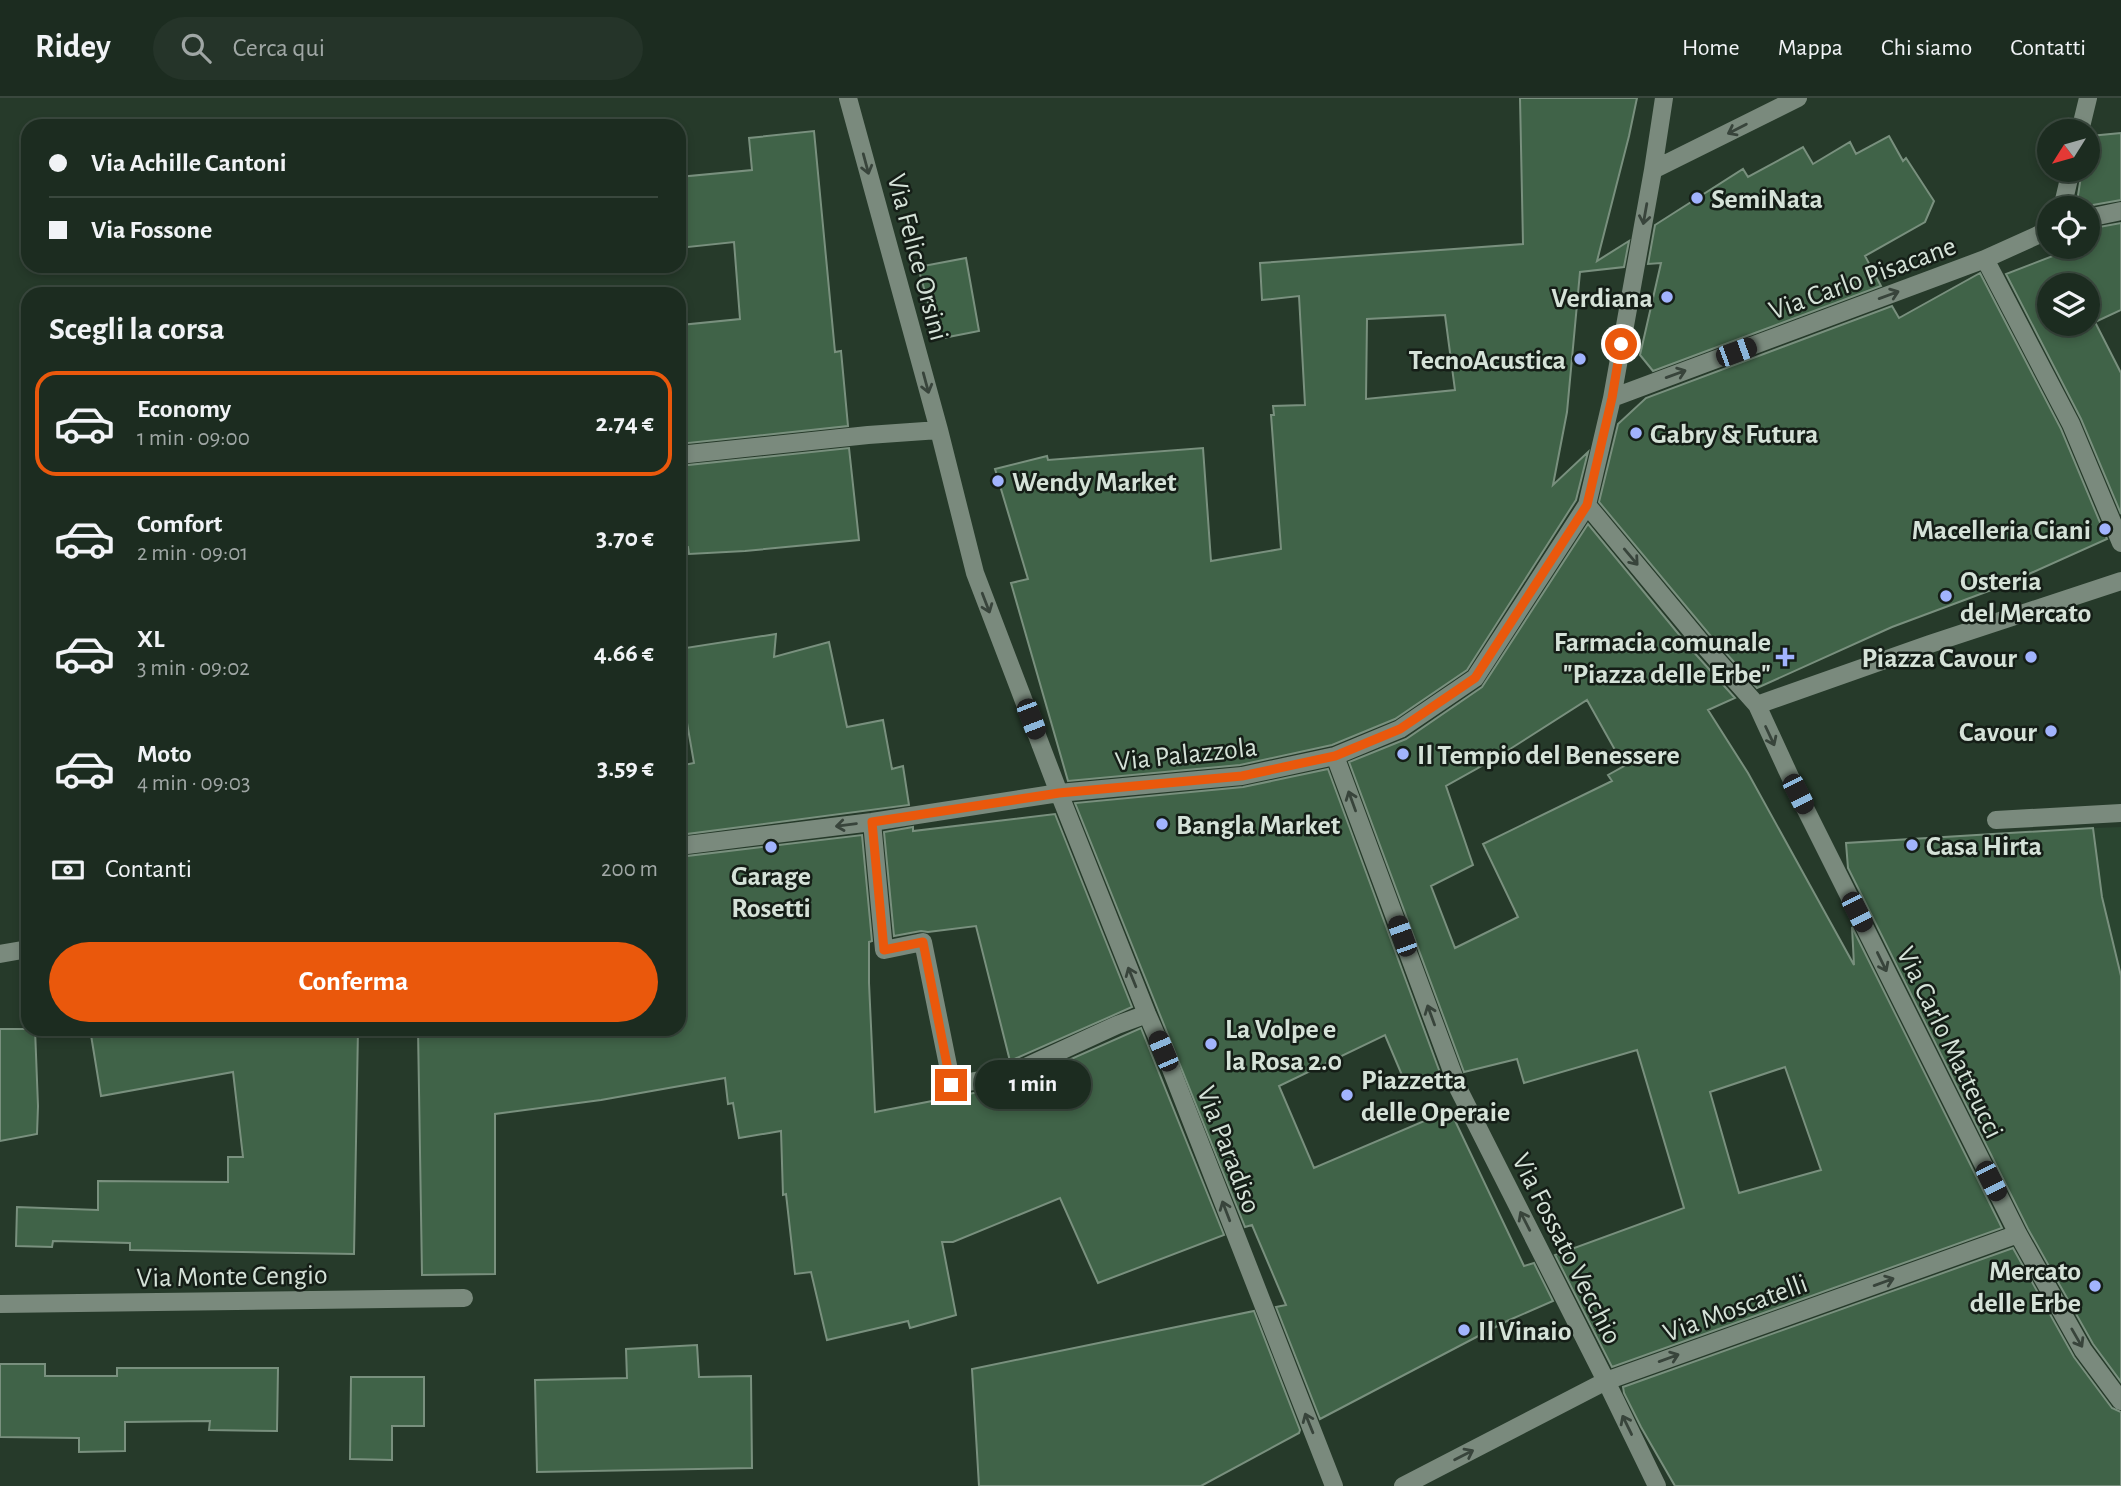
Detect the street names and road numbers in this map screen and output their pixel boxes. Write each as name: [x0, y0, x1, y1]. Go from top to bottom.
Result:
street label: Via Felice Orsini: [881, 171, 953, 344]
street label: Via Carlo Pisacane: [1765, 232, 1960, 326]
street label: Via Palazzola: [1114, 734, 1259, 776]
street label: Via Carlo Matteucci: [1891, 943, 2008, 1143]
street label: Via Paradiso: [1191, 1082, 1265, 1217]
street label: Via Fossato Vecchio: [1506, 1149, 1626, 1349]
street label: Via Monte Cengio: [136, 1261, 328, 1293]
street label: Via Moscatelli: [1660, 1270, 1812, 1348]

